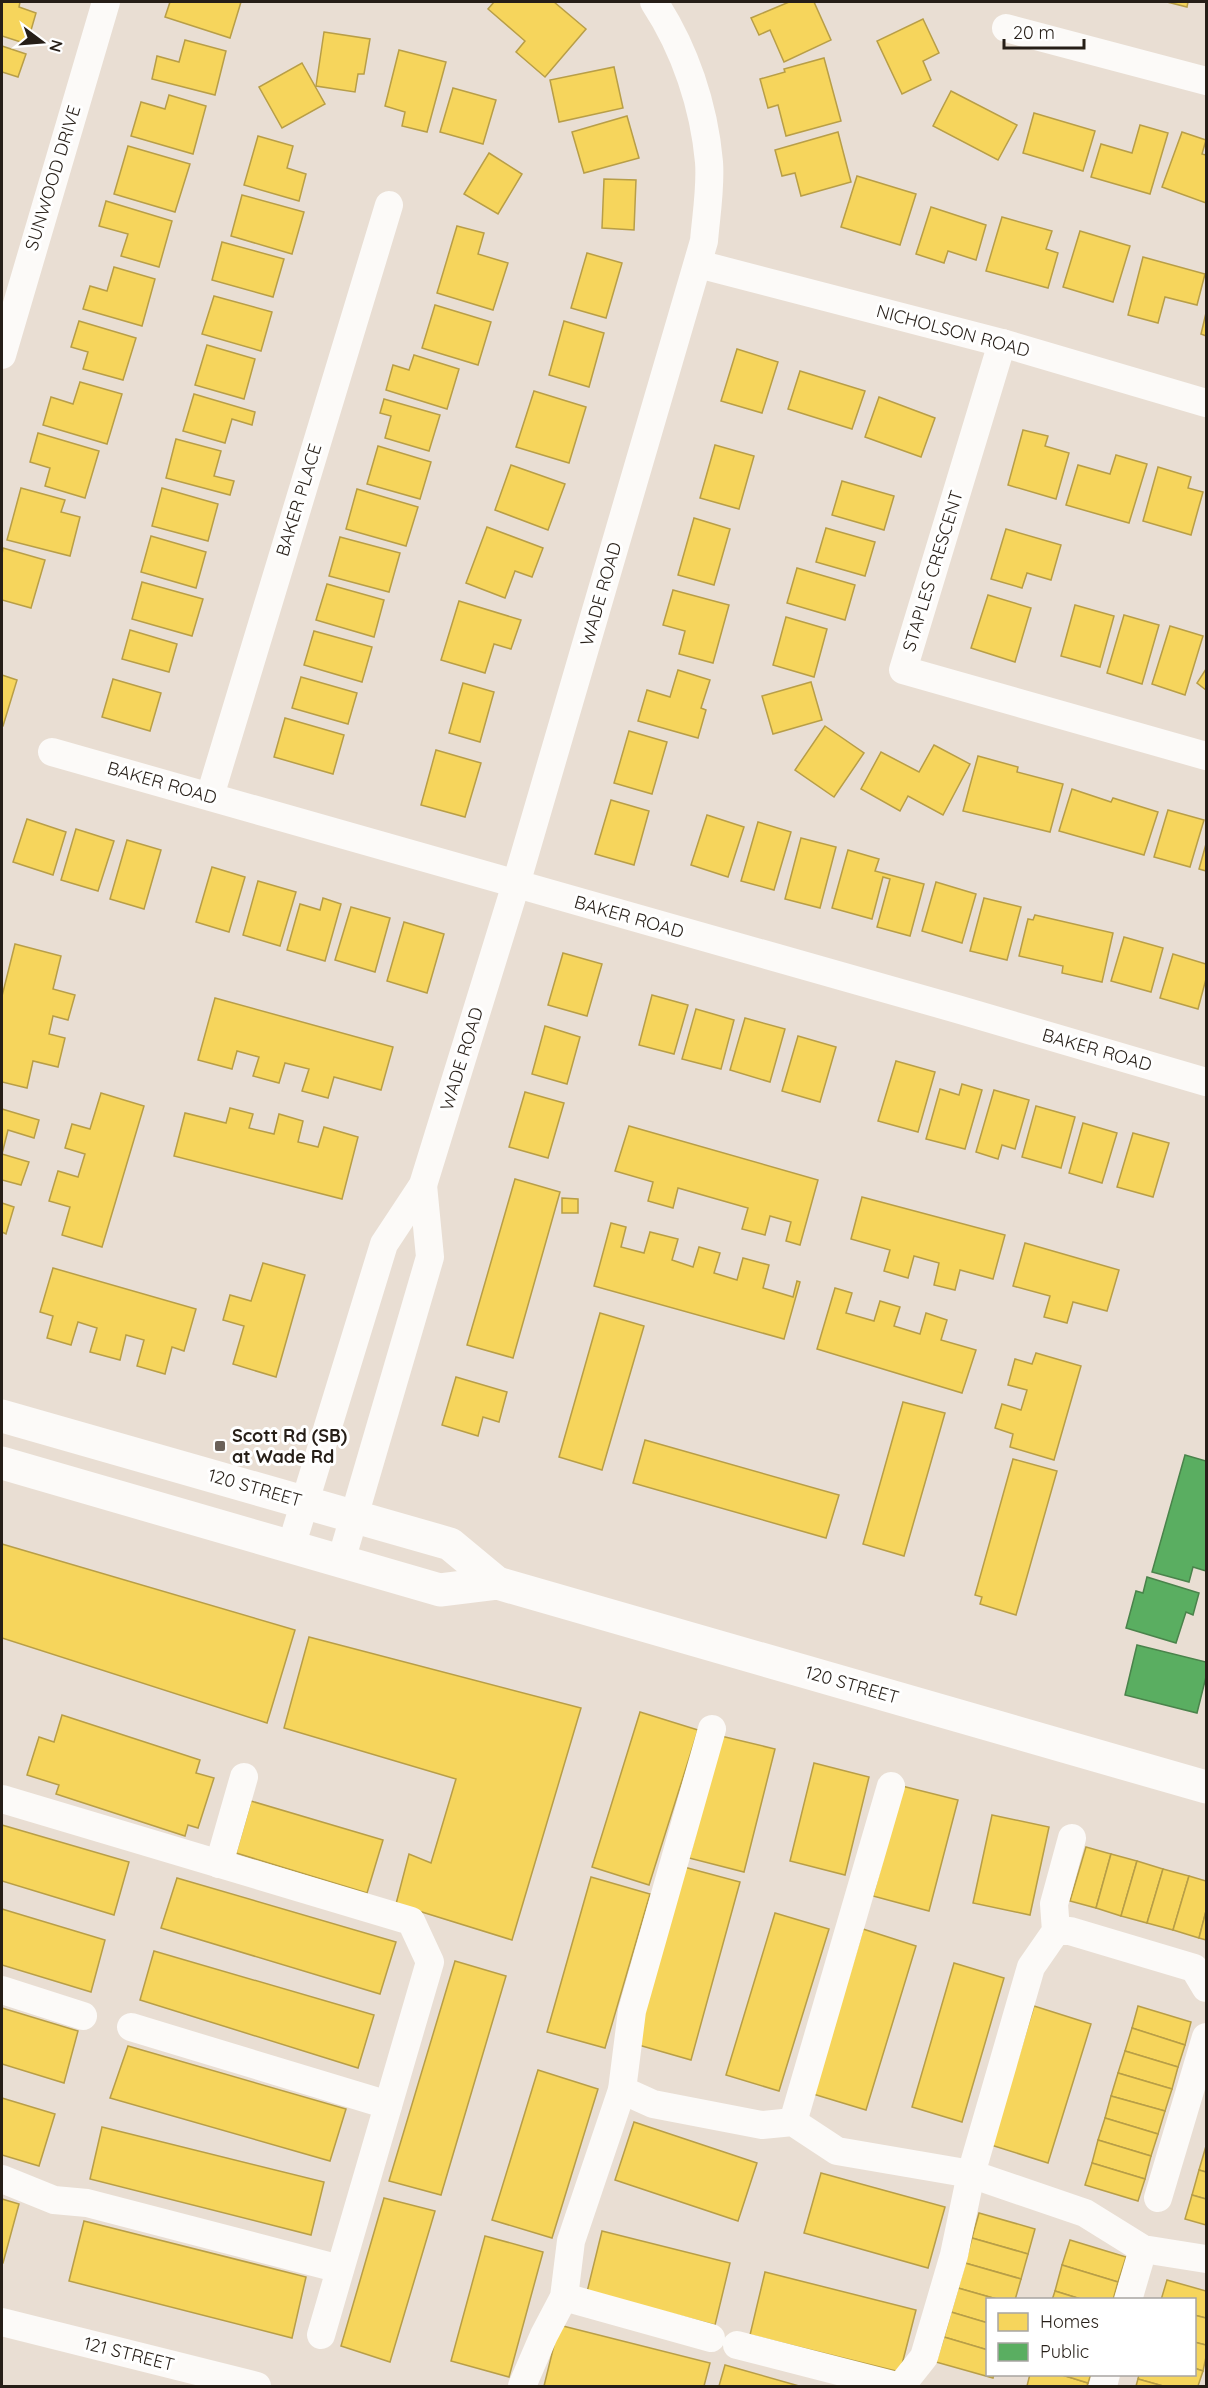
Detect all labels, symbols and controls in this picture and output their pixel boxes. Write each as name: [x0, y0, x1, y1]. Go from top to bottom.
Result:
north arrow: [12, 12, 72, 72]
scale bar: [1004, 12, 1084, 50]
text: 20 m: [1013, 21, 1055, 44]
text: N: [45, 38, 68, 55]
street label: SUNWOOD DRIVE: [20, 103, 86, 253]
street label: NICHOLSON ROAD: [874, 299, 1032, 362]
street label: BAKER PLACE: [270, 441, 327, 559]
street label: STAPLES CRESCENT: [897, 487, 968, 654]
street label: WADE ROAD: [575, 539, 626, 648]
street label: BAKER ROAD: [105, 756, 220, 809]
street label: BAKER ROAD: [572, 890, 687, 943]
street label: WADE ROAD: [435, 1004, 488, 1113]
street label: BAKER ROAD: [1040, 1023, 1155, 1076]
place label: Scott Rd (SB) at Wade Rd: [232, 1424, 347, 1468]
marker: Scott Rd (SB) at Wade Rd: [213, 1439, 227, 1453]
street label: 120 STREET: [206, 1463, 305, 1512]
street label: 120 STREET: [803, 1660, 902, 1709]
legend: [986, 2298, 1196, 2376]
text: Homes: [1040, 2310, 1099, 2333]
street label: 121 STREET: [81, 2331, 177, 2376]
text: Public: [1040, 2340, 1089, 2363]

